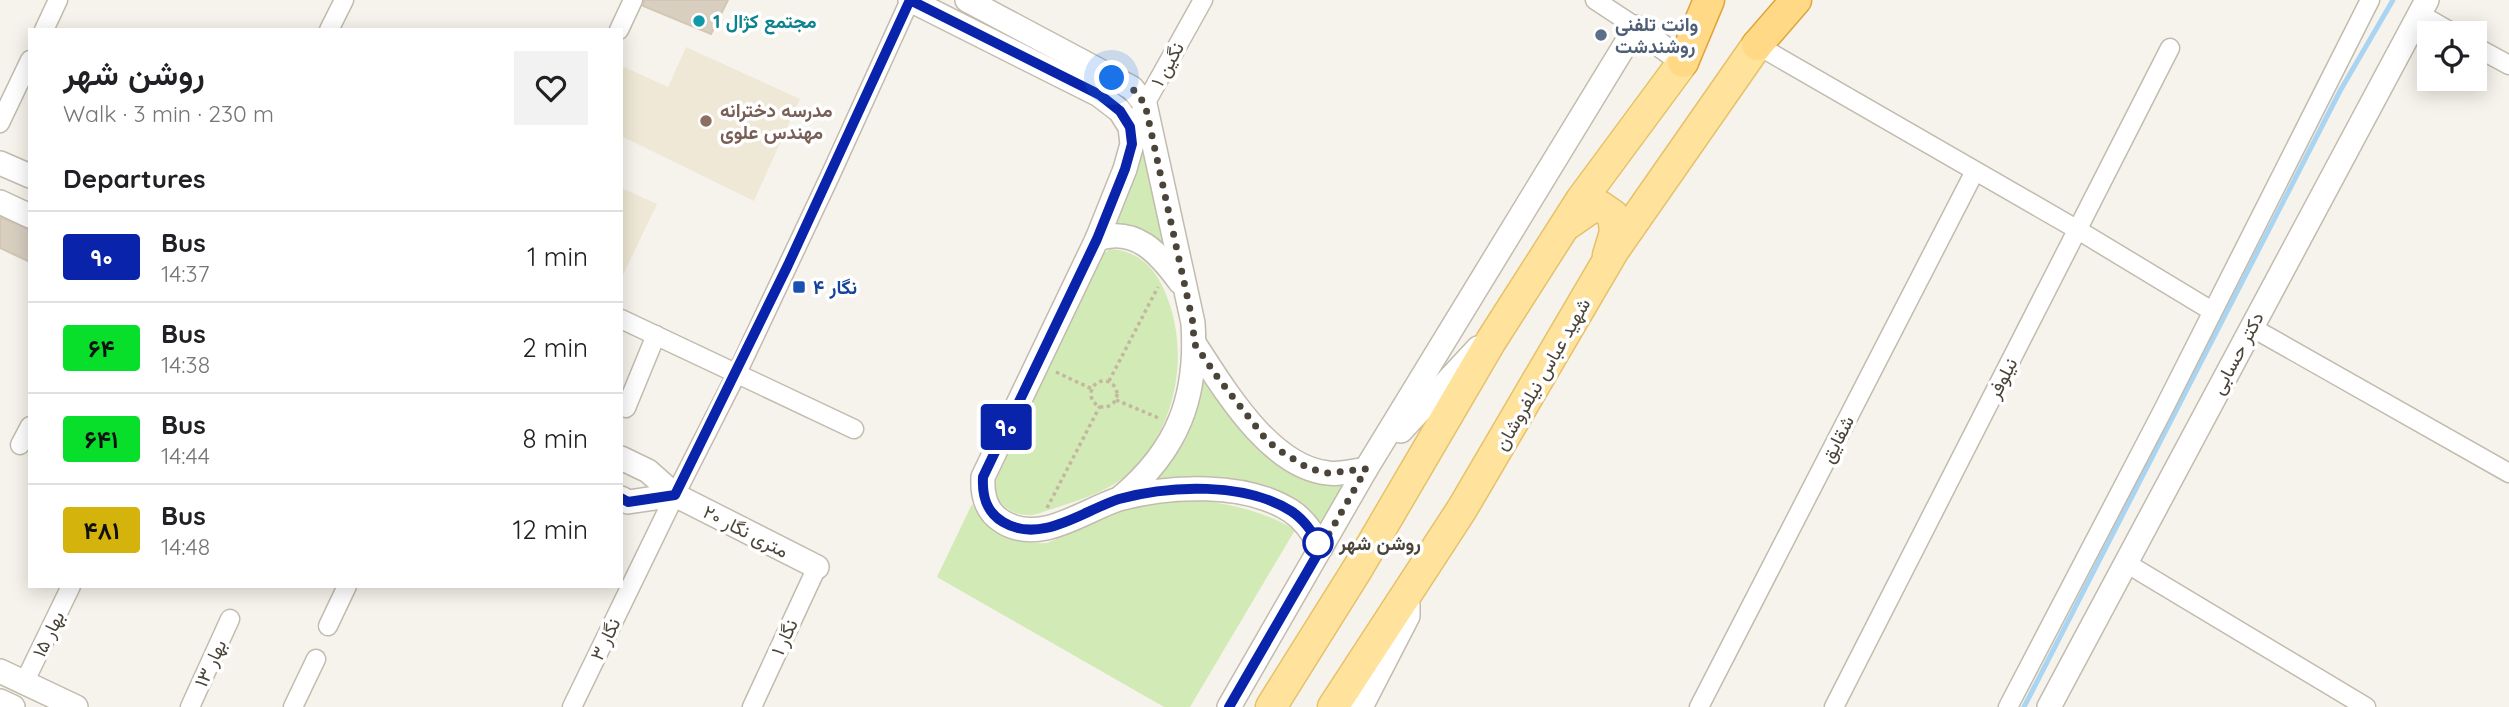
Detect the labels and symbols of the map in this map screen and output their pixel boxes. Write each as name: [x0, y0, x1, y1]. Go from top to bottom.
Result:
place label: مجتمع کژال 1: [713, 9, 817, 35]
place label: وانت تلفنی روشندشت: [1615, 12, 1699, 59]
marker: مجتمع کژال 1: [691, 13, 707, 29]
marker: وانت تلفنی روشندشت: [1593, 27, 1609, 43]
street label: نگین ۱: [1145, 38, 1189, 90]
your location: [1094, 60, 1129, 95]
place label: مدرسه دخترانه مهندس علوی: [720, 98, 833, 145]
marker: مدرسه دخترانه مهندس علوی: [698, 113, 714, 129]
place label: نگار ۴: [813, 275, 857, 300]
marker: نگار ۴: [791, 279, 807, 295]
street label: شهید عباس نیلفروشان: [1489, 294, 1595, 454]
street label: دکتر حسابی: [2205, 308, 2269, 398]
street label: نیلوفر: [1981, 353, 2022, 403]
line badge: ۹۰: [974, 404, 1038, 450]
street label: شقایق: [1815, 411, 1859, 467]
street label: ۲۰ متری نگار: [699, 499, 793, 563]
marker: روشن شهر: [1303, 528, 1333, 558]
place label: روشن شهر: [1338, 531, 1421, 556]
street label: بهار ۱۵: [27, 607, 69, 661]
street label: نگار ۳: [585, 614, 625, 664]
street label: نگار ۱: [765, 615, 803, 659]
street label: بهار ۱۳: [189, 635, 231, 691]

